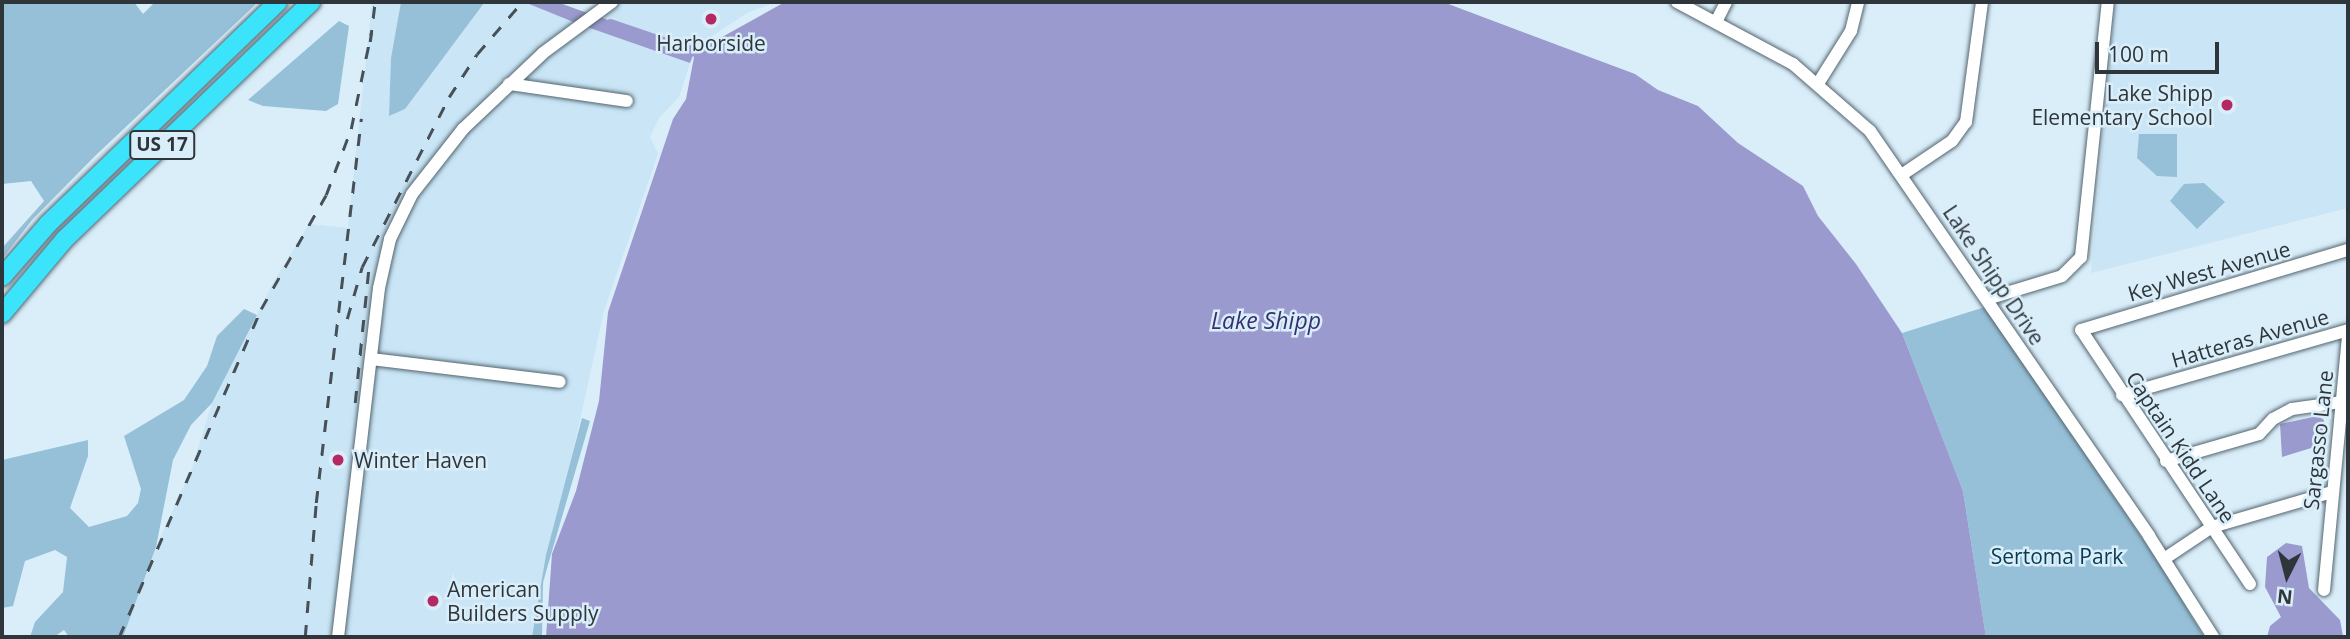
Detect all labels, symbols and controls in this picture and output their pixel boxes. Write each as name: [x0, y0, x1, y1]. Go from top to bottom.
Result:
marker: Harborside: [703, 11, 719, 27]
scale bar: [2098, 28, 2222, 72]
place label: Harborside: [656, 30, 766, 56]
text: 100 m: [2108, 40, 2169, 68]
place label: Lake Shipp Elementary School: [2031, 80, 2213, 130]
marker: Lake Shipp Elementary School: [2219, 97, 2235, 113]
road number: US 17: [129, 130, 195, 160]
street label: Lake Shipp Drive: [1938, 200, 2050, 350]
street label: Key West Avenue: [2125, 236, 2293, 306]
street label: Hatteras Avenue: [2168, 303, 2332, 373]
water label: Lake Shipp: [1211, 306, 1321, 334]
street label: Captain Kidd Lane: [2121, 367, 2241, 527]
street label: Sargasso Lane: [2298, 369, 2338, 511]
place label: Winter Haven: [354, 447, 487, 473]
marker: Winter Haven: [328, 450, 348, 470]
north arrow: [2252, 541, 2322, 611]
park label: Sertoma Park: [1991, 543, 2123, 569]
place label: American Builders Supply: [447, 576, 599, 626]
text: N: [2276, 583, 2294, 611]
marker: American Builders Supply: [425, 593, 441, 609]

